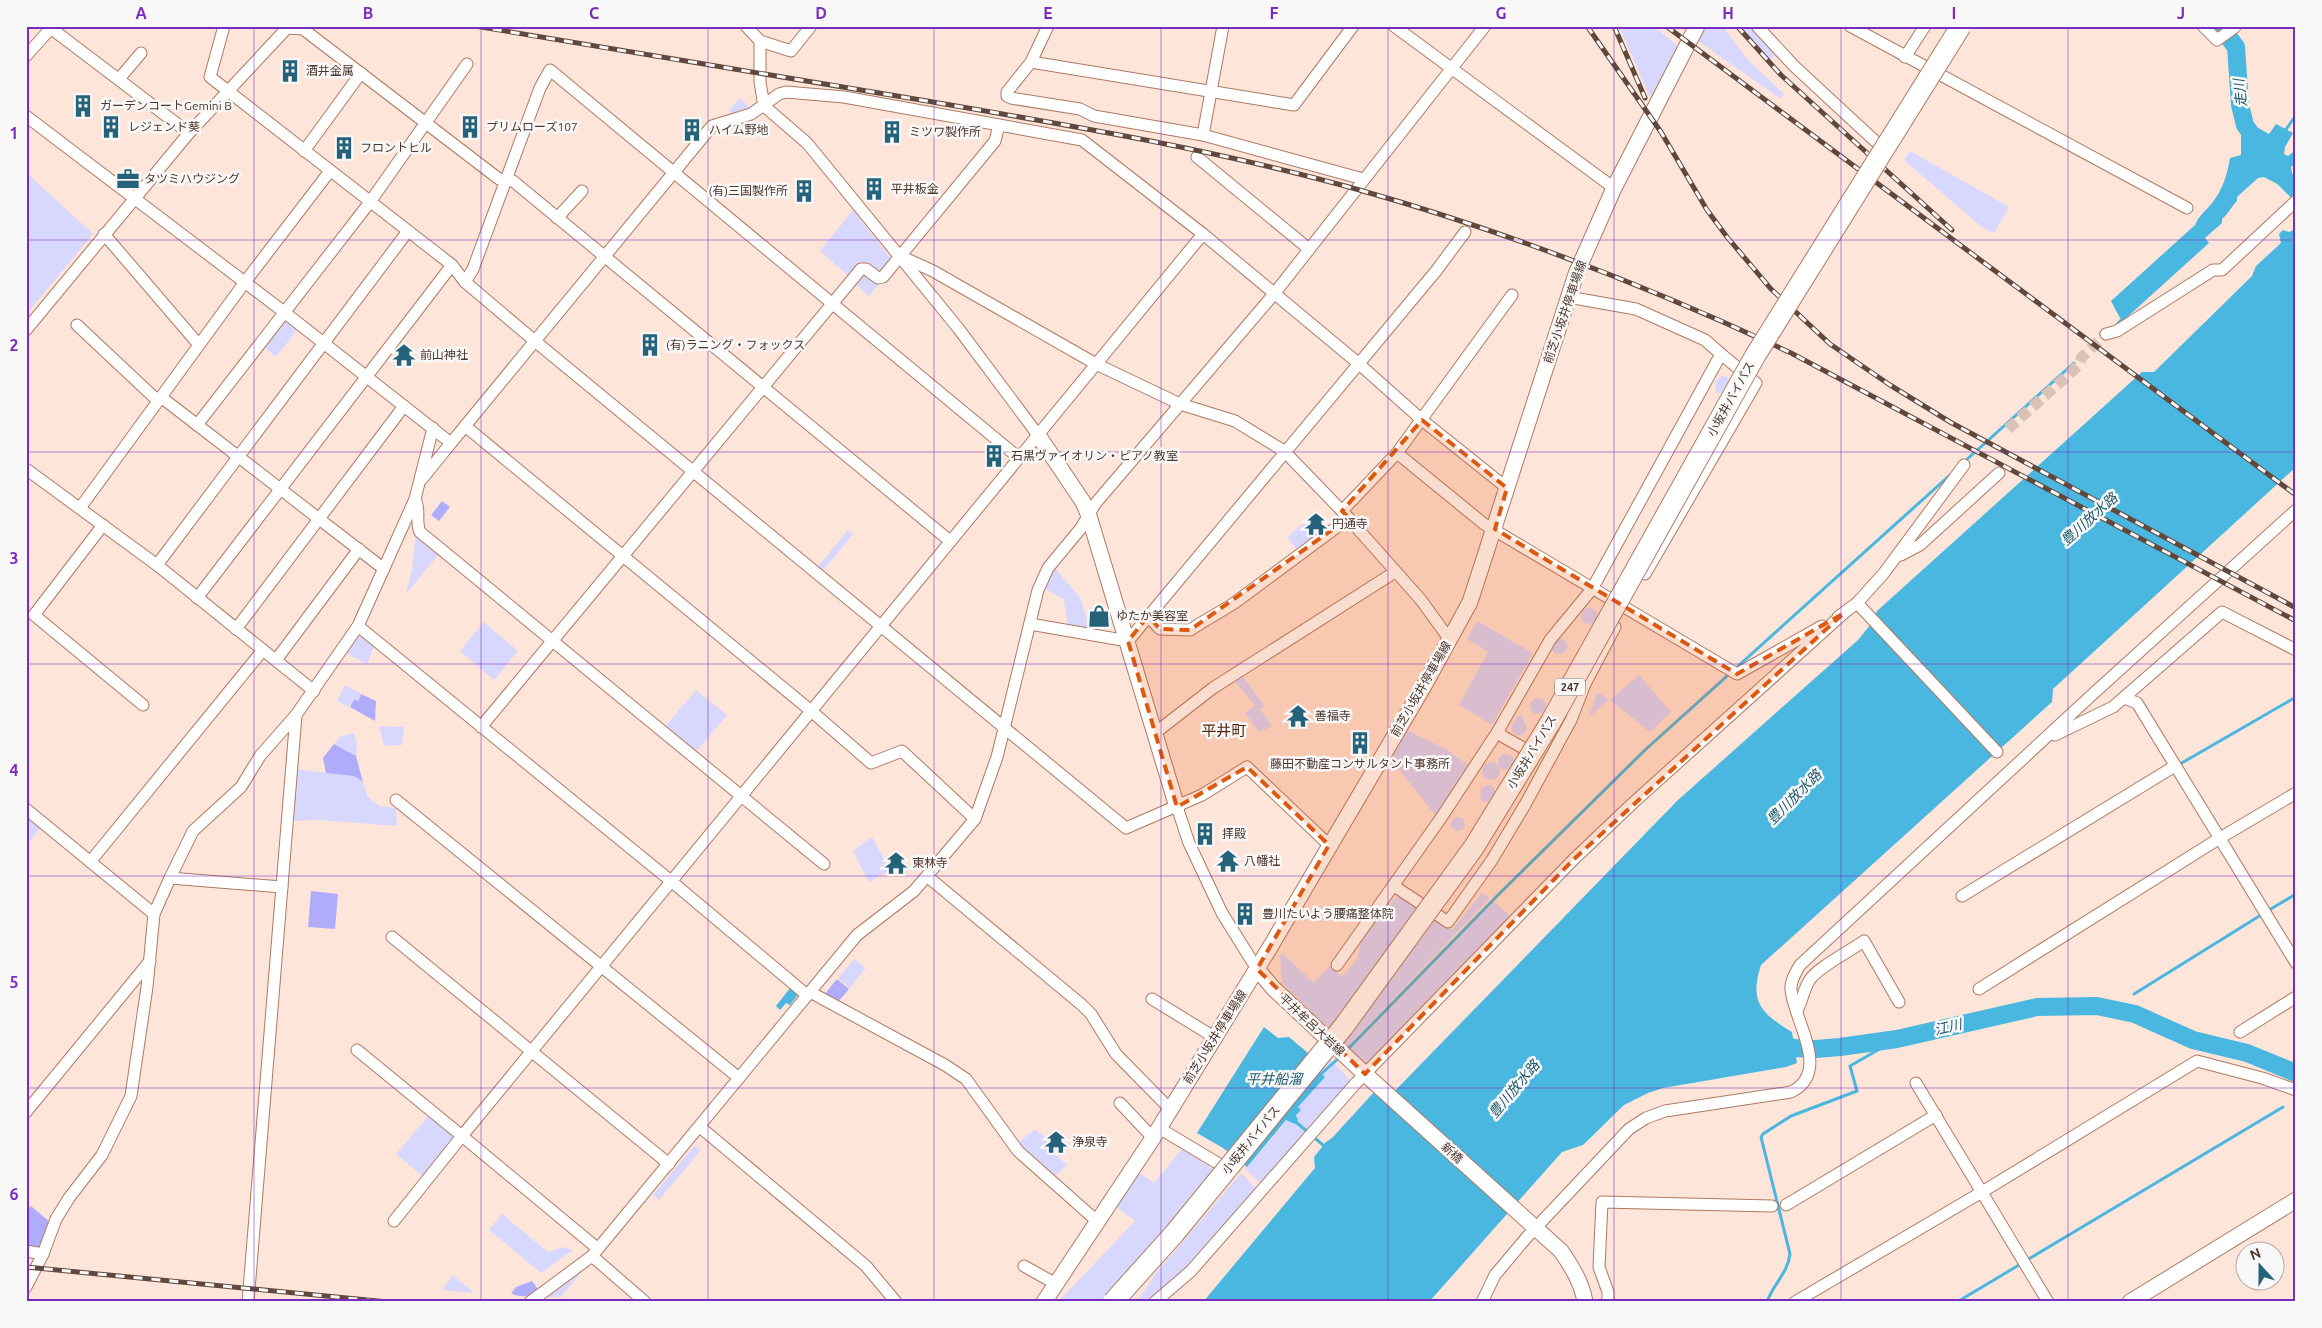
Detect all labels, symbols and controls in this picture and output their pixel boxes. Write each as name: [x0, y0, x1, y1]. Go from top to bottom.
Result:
text: A: [135, 4, 147, 22]
text: B: [363, 4, 373, 22]
text: C: [589, 4, 599, 22]
text: D: [815, 4, 827, 22]
text: E: [1043, 4, 1053, 22]
text: F: [1270, 4, 1279, 22]
text: G: [1495, 4, 1507, 22]
text: H: [1722, 4, 1734, 22]
text: I: [1952, 4, 1956, 22]
text: J: [2177, 4, 2185, 22]
building icon: 酒井金属: [277, 58, 303, 84]
place label: 酒井金属: [306, 64, 354, 77]
water label: 走川: [2230, 76, 2249, 108]
building icon: ガーデンコートGemini B: [70, 93, 96, 119]
place label: ガーデンコートGemini B: [100, 99, 232, 112]
building icon: レジェンド葵: [98, 114, 124, 140]
building icon: プリムローズ107: [457, 114, 483, 140]
building icon: ハイム野地: [679, 117, 705, 143]
building icon: ミツワ製作所: [879, 119, 905, 145]
place label: レジェンド葵: [128, 120, 200, 133]
place label: プリムローズ107: [486, 120, 578, 133]
place label: ハイム野地: [709, 123, 769, 136]
text: 1: [9, 124, 19, 142]
place label: ミツワ製作所: [909, 125, 981, 138]
building icon: フロントヒル: [331, 135, 357, 161]
place label: フロントヒル: [360, 141, 432, 154]
office icon: タツミハウジング: [115, 166, 141, 192]
place label: タツミハウジング: [144, 172, 240, 185]
building icon: 平井板金: [861, 176, 887, 202]
building icon: (有)三国製作所: [791, 178, 817, 204]
place label: 平井板金: [891, 182, 939, 195]
place label: (有)三国製作所: [708, 184, 788, 198]
street label: 前芝小坂井停車場線: [1541, 259, 1588, 365]
building icon: (有)ラニング・フォックス: [637, 332, 663, 358]
text: 2: [9, 336, 19, 354]
place label: (有)ラニング・フォックス: [666, 338, 805, 352]
temple icon: 前山神社: [391, 342, 417, 368]
place label: 前山神社: [420, 348, 468, 361]
street label: 小坂井バイパス: [1705, 359, 1757, 439]
building icon: 石黒ヴァイオリン・ピアノ教室: [981, 443, 1007, 469]
place label: 石黒ヴァイオリン・ピアノ教室: [1011, 449, 1178, 462]
water label: 豊川放水路: [2058, 489, 2121, 548]
temple icon: 円通寺: [1303, 511, 1329, 537]
place label: 円通寺: [1332, 517, 1368, 530]
text: 3: [9, 549, 19, 567]
shop icon: ゆたか美容室: [1086, 603, 1112, 629]
place label: ゆたか美容室: [1116, 609, 1188, 622]
street label: 前芝小坂井停車場線: [1388, 639, 1453, 739]
road number: 247: [1555, 679, 1585, 696]
temple icon: 善福寺: [1285, 703, 1311, 729]
place label: 善福寺: [1315, 709, 1351, 722]
street label: 小坂井バイパス: [1504, 712, 1559, 791]
district label: 平井町: [1201, 722, 1247, 739]
building icon: 藤田不動産コンサルタント事務所: [1347, 730, 1373, 756]
place label: 藤田不動産コンサルタント事務所: [1270, 757, 1450, 770]
text: 4: [9, 761, 19, 779]
water label: 豊川放水路: [1764, 766, 1825, 827]
building icon: 拝殿: [1192, 821, 1218, 847]
place label: 拝殿: [1222, 827, 1246, 840]
temple icon: 八幡社: [1215, 848, 1241, 874]
temple icon: 東林寺: [883, 850, 909, 876]
place label: 八幡社: [1244, 854, 1280, 867]
place label: 東林寺: [912, 856, 948, 869]
building icon: 豊川たいよう腰痛整体院: [1232, 901, 1258, 927]
place label: 豊川たいよう腰痛整体院: [1262, 907, 1394, 920]
text: 5: [9, 973, 19, 991]
street label: 前芝小坂井停車場線: [1180, 987, 1249, 1086]
street label: 平井牟呂大岩線: [1277, 991, 1347, 1058]
water label: 江川: [1933, 1016, 1965, 1038]
water label: 豊川放水路: [1485, 1056, 1543, 1121]
water label: 平井船溜: [1246, 1071, 1304, 1087]
street label: 小坂井バイパス: [1219, 1103, 1282, 1176]
temple icon: 浄泉寺: [1043, 1129, 1069, 1155]
place label: 浄泉寺: [1072, 1135, 1108, 1148]
street label: 新橋: [1439, 1140, 1466, 1165]
text: 6: [9, 1185, 19, 1203]
north arrow: [2234, 1240, 2284, 1290]
text: N: [2248, 1245, 2263, 1263]

